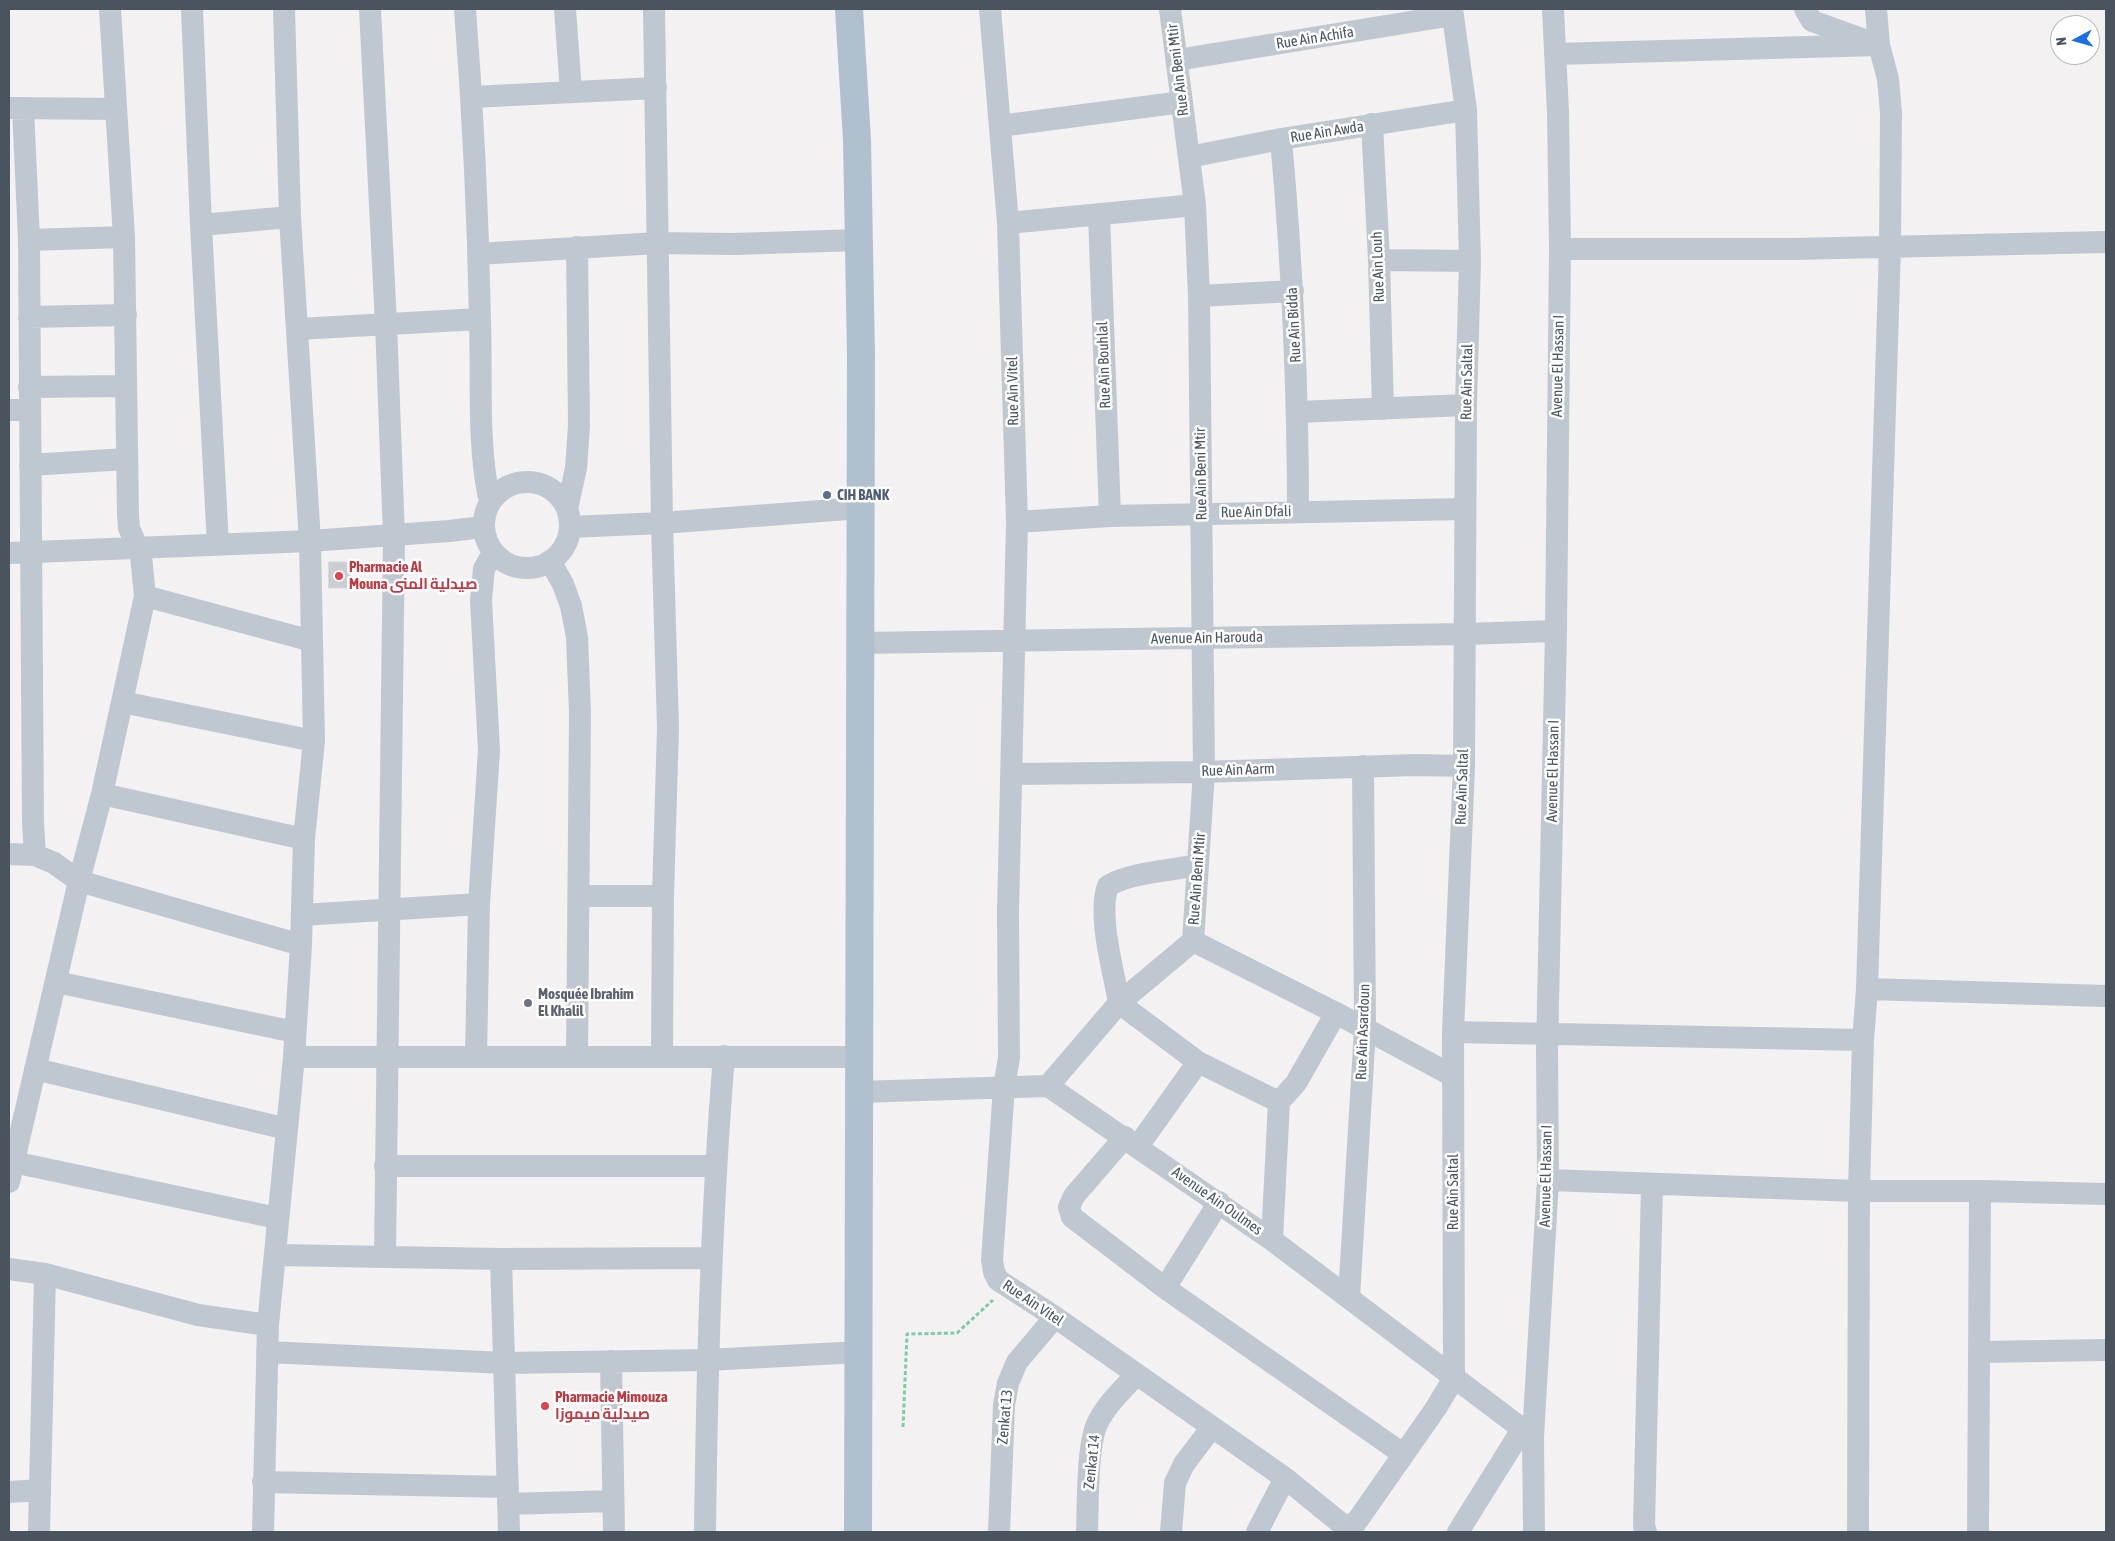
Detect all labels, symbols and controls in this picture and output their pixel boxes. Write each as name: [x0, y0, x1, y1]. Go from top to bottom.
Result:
north arrow: [2050, 15, 2100, 65]
street label: Rue Ain Beni Mtir: [1163, 23, 1193, 117]
street label: Rue Ain Achifa: [1275, 23, 1355, 53]
text: N: [2053, 37, 2069, 46]
street label: Rue Ain Awda: [1289, 117, 1365, 147]
street label: Rue Ain Louh: [1368, 231, 1388, 303]
street label: Rue Ain Bidda: [1283, 287, 1305, 363]
street label: Avenue El Hassan I: [1548, 315, 1568, 417]
street label: Rue Ain Bouhlal: [1093, 321, 1115, 409]
street label: Rue Ain Saltal: [1457, 344, 1477, 420]
street label: Rue Ain Vitel: [1003, 356, 1023, 426]
street label: Rue Ain Beni Mtir: [1191, 428, 1211, 520]
place label: CIH BANK: [837, 486, 889, 504]
marker: CIH BANK: [821, 489, 833, 501]
street label: Rue Ain Dfali: [1221, 502, 1291, 522]
place label: Pharmacie Al Mouna صيدلية المنى: [349, 558, 477, 593]
marker: Pharmacie Al Mouna صيدلية المنى: [333, 570, 345, 582]
street label: Avenue Ain Harouda: [1151, 628, 1263, 648]
street label: Avenue El Hassan I: [1543, 720, 1563, 822]
street label: Rue Ain Saltal: [1452, 749, 1472, 825]
street label: Rue Ain Aarm: [1201, 760, 1275, 780]
street label: Rue Ain Beni Mtir: [1185, 832, 1209, 926]
street label: Rue Ain Asardoun: [1352, 983, 1374, 1081]
place label: Mosquée Ibrahim El Khalil: [538, 985, 634, 1020]
marker: Mosquée Ibrahim El Khalil: [522, 997, 534, 1009]
street label: Avenue El Hassan I: [1536, 1125, 1556, 1227]
street label: Rue Ain Saltal: [1444, 1154, 1462, 1230]
street label: Avenue Ain Oulmes: [1168, 1163, 1266, 1239]
street label: Rue Ain Vitel: [999, 1276, 1067, 1330]
place label: Pharmacie Mimouza صيدلية ميموزا: [555, 1388, 668, 1423]
street label: Zenkat 13: [994, 1389, 1016, 1445]
marker: Pharmacie Mimouza صيدلية ميموزا: [539, 1400, 551, 1412]
street label: Zenkat 14: [1080, 1434, 1104, 1490]

